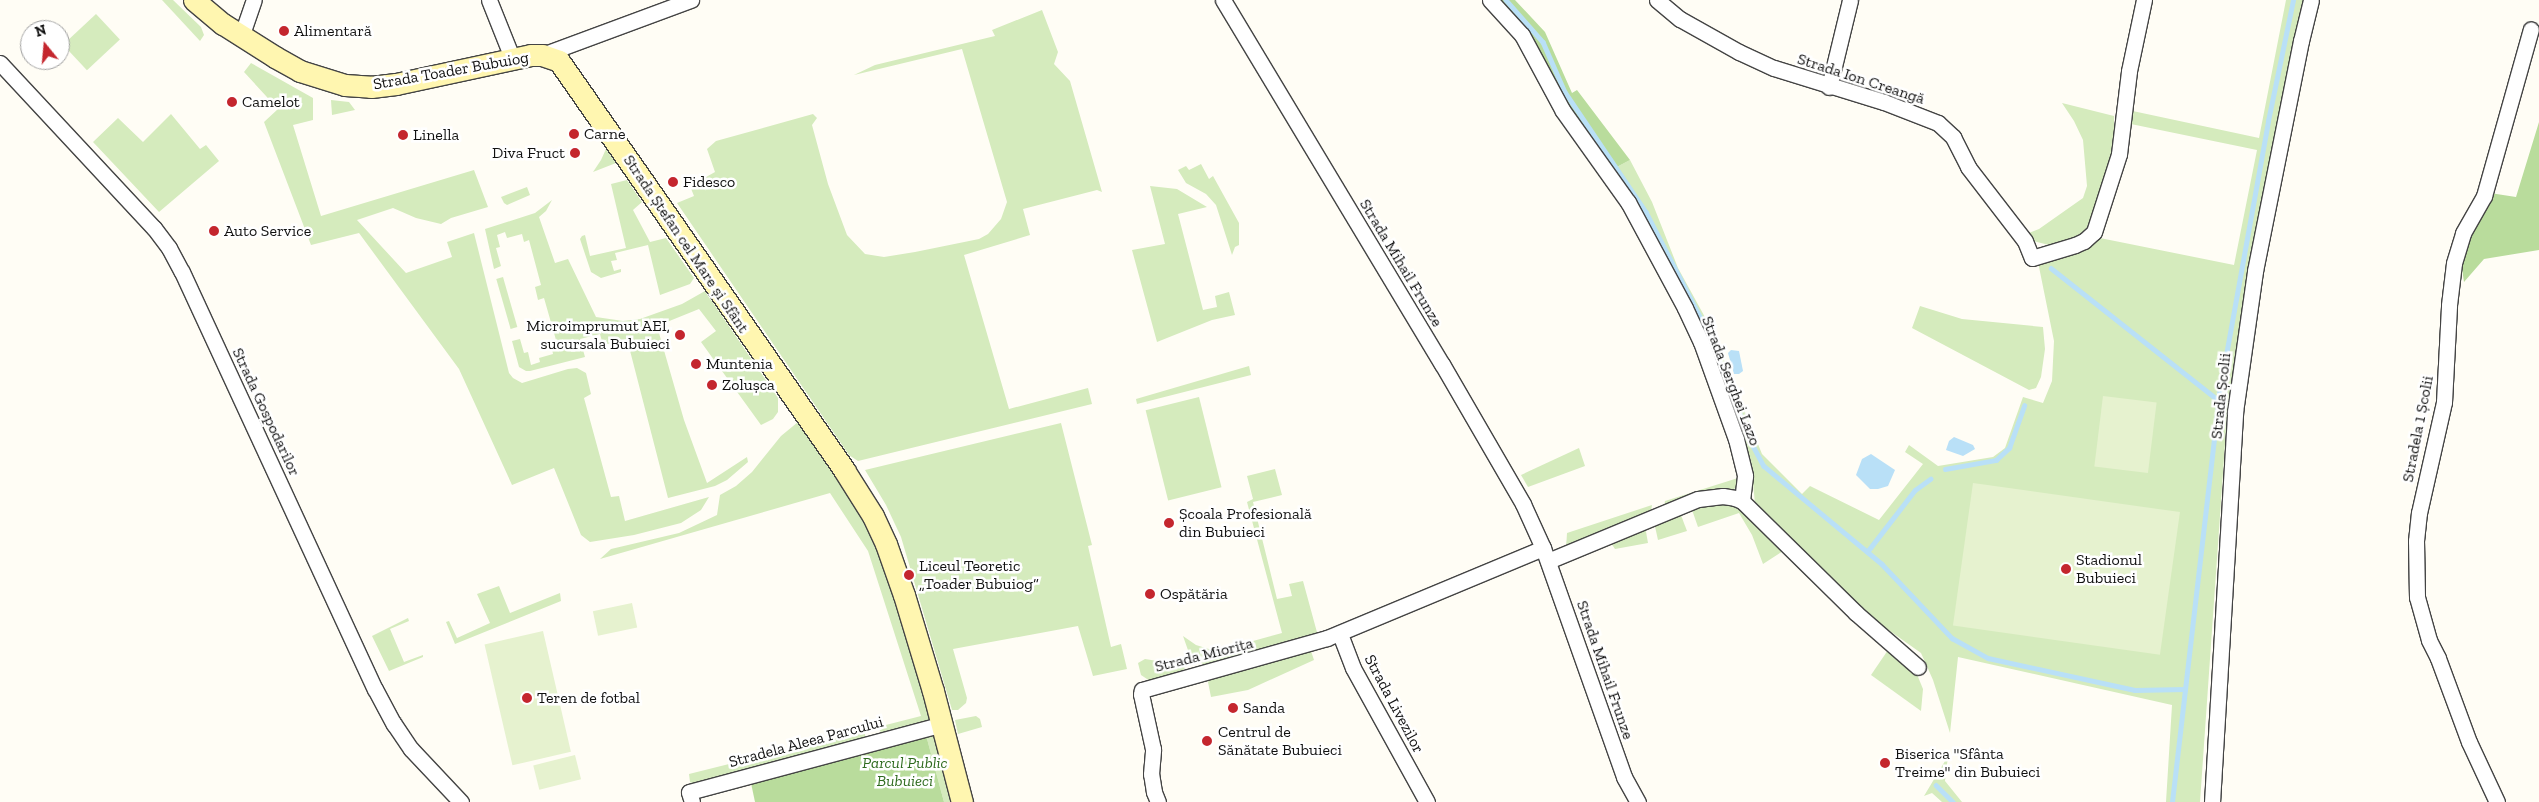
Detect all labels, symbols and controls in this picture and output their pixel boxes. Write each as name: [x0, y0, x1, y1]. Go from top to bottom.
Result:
north arrow: [20, 20, 70, 70]
text: N: [33, 21, 48, 41]
place label: Alimentară: [294, 21, 372, 41]
marker: Alimentară: [278, 25, 290, 37]
street label: Strada Toader Bubuiog: [371, 48, 531, 94]
street label: Strada Ion Creangă: [1795, 49, 1927, 109]
place label: Camelot: [242, 92, 300, 112]
marker: Camelot: [226, 96, 238, 108]
place label: Carne: [584, 124, 625, 144]
place label: Linella: [413, 125, 459, 145]
marker: Carne: [568, 128, 580, 140]
marker: Linella: [397, 129, 409, 141]
place label: Diva Fruct: [492, 143, 565, 163]
marker: Diva Fruct: [569, 147, 581, 159]
street label: Strada Ștefan cel Mare și Sfânt: [619, 151, 753, 337]
place label: Fidesco: [683, 172, 735, 192]
marker: Fidesco: [667, 176, 679, 188]
street label: Strada Mihail Frunze: [1355, 196, 1447, 330]
place label: Auto Service: [224, 221, 311, 241]
marker: Auto Service: [208, 225, 220, 237]
street label: Strada Serghei Lazo: [1697, 313, 1765, 449]
place label: Microimprumut AEI, sucursala Bubuieci: [526, 316, 670, 354]
marker: Microimprumut AEI, sucursala Bubuieci: [674, 329, 686, 341]
street label: Strada Gospodarilor: [228, 345, 304, 479]
street label: Strada Școlii: [2207, 352, 2235, 440]
place label: Muntenia: [706, 354, 773, 374]
marker: Muntenia: [690, 358, 702, 370]
street label: Stradela 1 Școlii: [2398, 374, 2438, 484]
place label: Zolușca: [722, 375, 775, 395]
marker: Zolușca: [706, 379, 718, 391]
place label: Școala Profesională din Bubuieci: [1179, 504, 1312, 542]
marker: Școala Profesională din Bubuieci: [1163, 517, 1175, 529]
place label: Stadionul Bubuieci: [2076, 550, 2142, 588]
place label: Liceul Teoretic „Toader Bubuiog“: [919, 556, 1039, 594]
marker: Stadionul Bubuieci: [2060, 563, 2072, 575]
marker: Liceul Teoretic „Toader Bubuiog“: [903, 569, 915, 581]
place label: Ospătăria: [1160, 584, 1228, 604]
marker: Ospătăria: [1144, 588, 1156, 600]
street label: Strada Mihail Frunze: [1572, 598, 1638, 742]
street label: Strada Miorița: [1153, 634, 1255, 676]
street label: Strada Livezilor: [1360, 652, 1428, 756]
place label: Teren de fotbal: [537, 688, 640, 708]
marker: Teren de fotbal: [521, 692, 533, 704]
place label: Sanda: [1243, 698, 1285, 718]
marker: Sanda: [1227, 702, 1239, 714]
street label: Stradela Aleea Parcului: [726, 712, 886, 772]
place label: Centrul de Sănătate Bubuieci: [1218, 722, 1342, 760]
marker: Centrul de Sănătate Bubuieci: [1200, 734, 1214, 748]
place label: Biserica "Sfânta Treime" din Bubuieci: [1895, 744, 2040, 782]
park label: Parcul Public Bubuieci: [862, 753, 948, 791]
marker: Biserica "Sfânta Treime" din Bubuieci: [1879, 757, 1891, 769]

